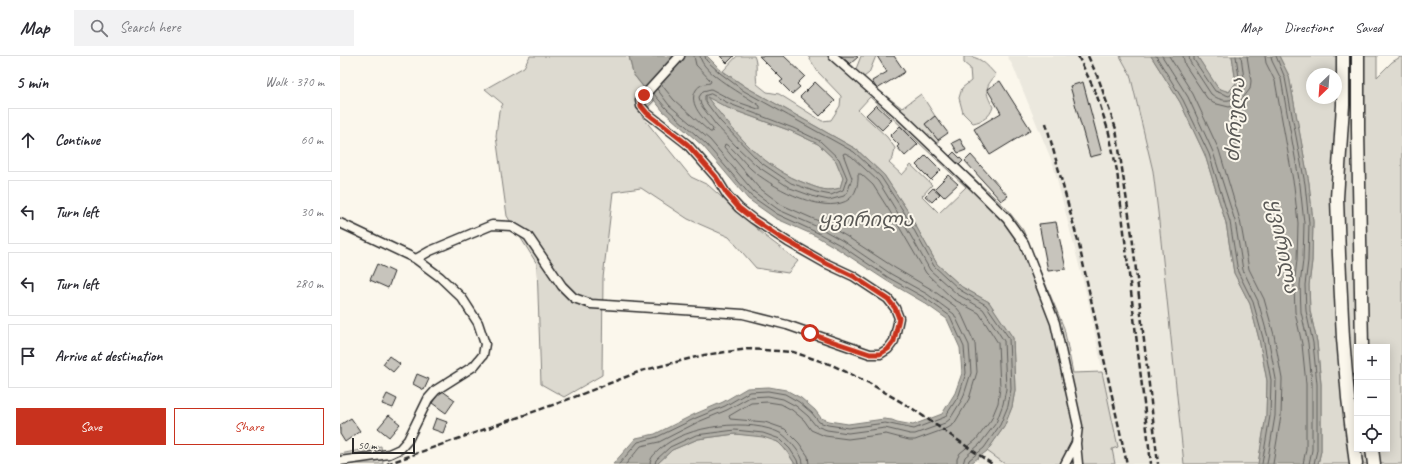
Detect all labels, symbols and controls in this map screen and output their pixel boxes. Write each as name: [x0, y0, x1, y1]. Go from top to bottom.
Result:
search box: [74, 10, 354, 46]
text: Map: [20, 16, 50, 40]
icon: search: [88, 17, 110, 39]
text: Search here: [120, 18, 181, 37]
text: Map: [1241, 19, 1262, 36]
text: Directions: [1284, 19, 1333, 36]
text: Saved: [1355, 19, 1382, 36]
north arrow: [1306, 68, 1342, 104]
text: 5 min: [16, 72, 48, 93]
text: Walk · 370 m: [265, 74, 324, 90]
water label: ძირულა: [1220, 76, 1250, 163]
route end: [635, 86, 653, 104]
icon: ahead: [17, 129, 39, 151]
text: Continue: [55, 131, 100, 150]
text: 60 m: [301, 132, 323, 148]
water label: ყვირილა: [1262, 197, 1305, 296]
icon: left: [17, 201, 39, 223]
text: Turn left: [55, 203, 98, 222]
text: 30 m: [301, 204, 323, 220]
water label: ყვირილა: [818, 207, 915, 232]
icon: left: [17, 273, 39, 295]
text: Turn left: [55, 275, 98, 294]
text: 280 m: [295, 276, 323, 292]
route start: [801, 324, 819, 342]
map controls: [1354, 344, 1390, 452]
button: +: [1354, 344, 1390, 380]
icon: arrive: [17, 345, 39, 367]
text: Arrive at destination: [55, 347, 162, 366]
button: −: [1354, 380, 1390, 416]
button: Save: [16, 408, 166, 445]
button: Share: [174, 408, 324, 445]
button: locate: [1354, 416, 1390, 452]
scale bar: [352, 436, 415, 455]
text: 50 m: [358, 438, 377, 452]

